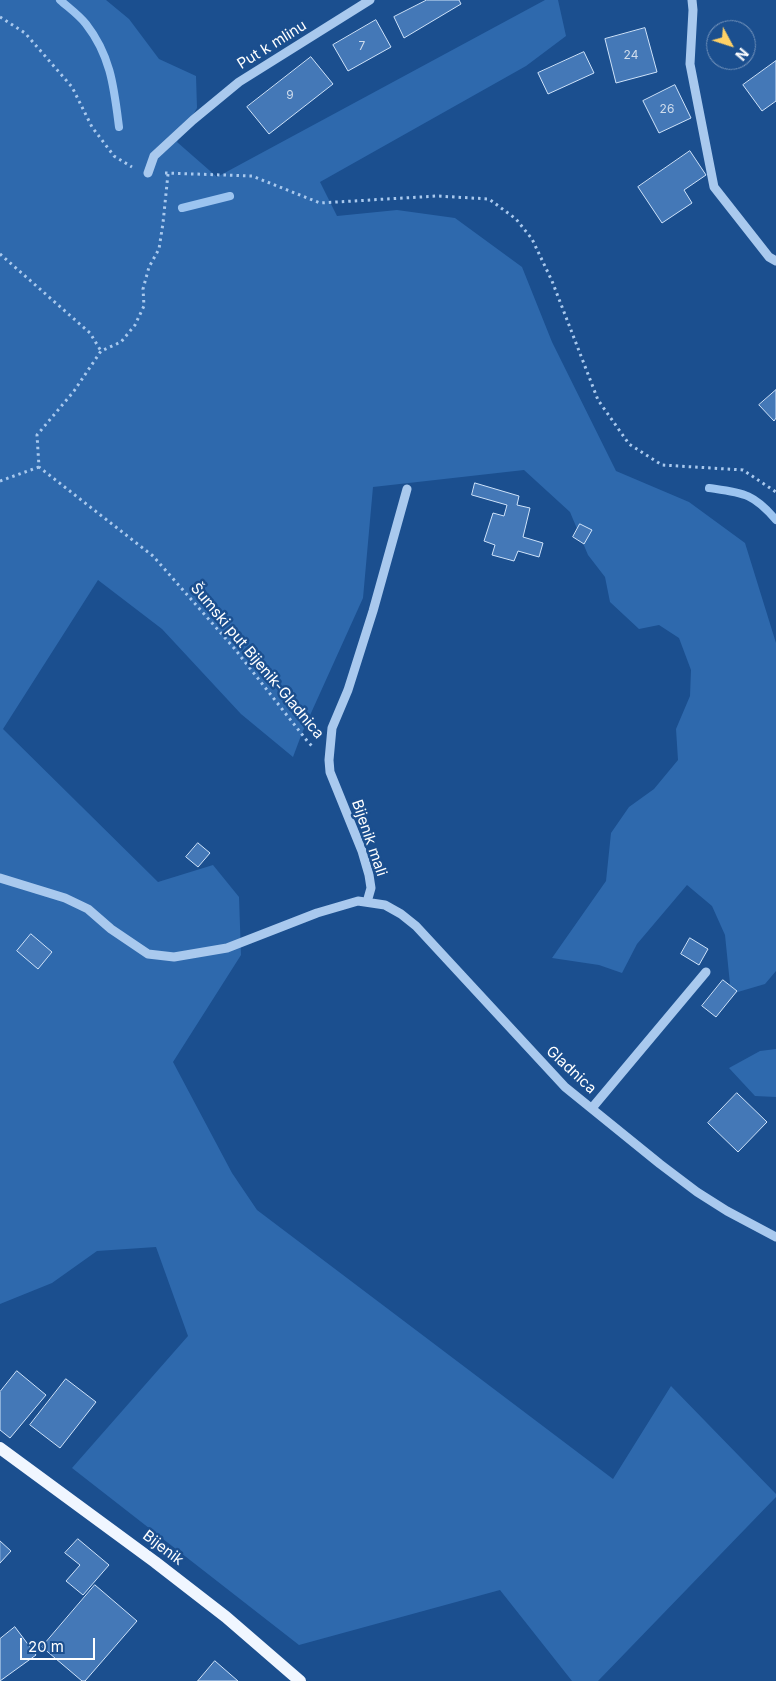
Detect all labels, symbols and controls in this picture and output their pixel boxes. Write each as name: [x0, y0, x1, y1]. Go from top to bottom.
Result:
street label: Put k mlinu: [234, 17, 310, 73]
north arrow: [706, 20, 756, 70]
house number: 7: [359, 39, 365, 53]
text: N: [732, 45, 752, 64]
house number: 24: [624, 48, 638, 62]
house number: 9: [286, 88, 294, 102]
house number: 26: [660, 102, 674, 116]
street label: Šumski put Bijenik-Gladnica: [187, 580, 327, 742]
street label: Bijenik mali: [348, 797, 390, 879]
street label: Gladnica: [542, 1042, 600, 1098]
street label: Bijenik: [139, 1527, 187, 1569]
scale bar: [22, 1628, 98, 1660]
text: 20 m: [28, 1637, 64, 1656]

